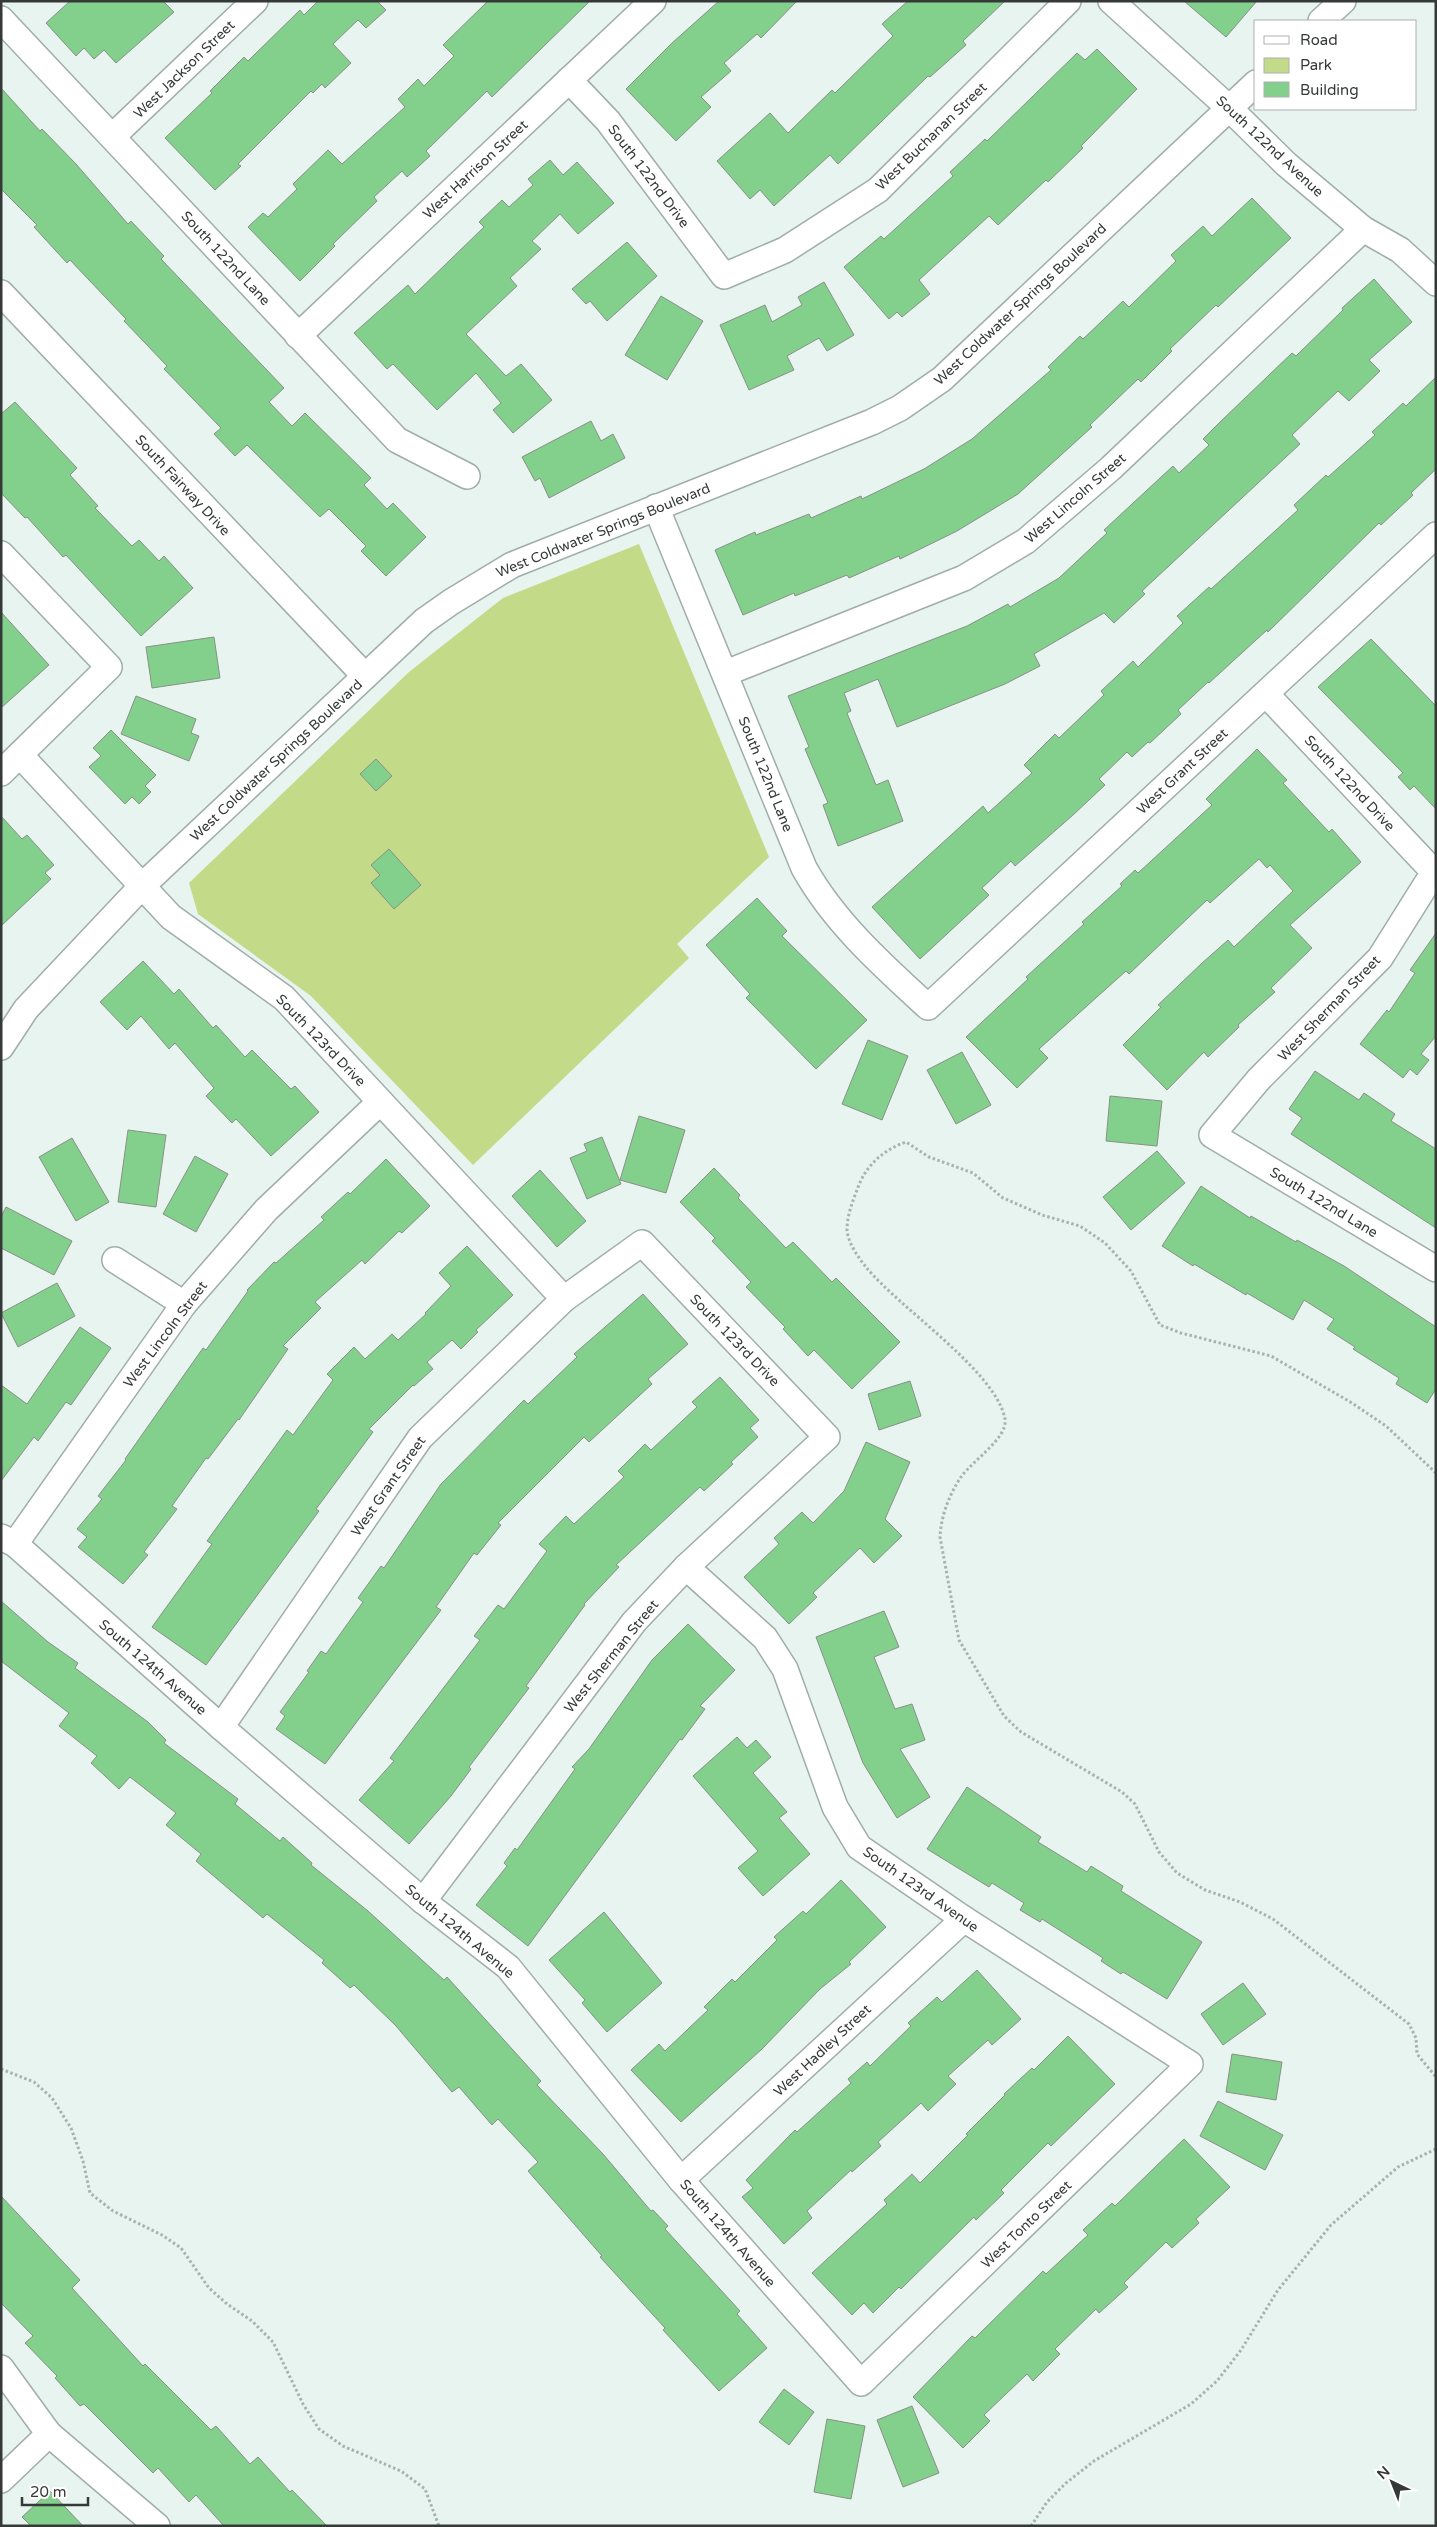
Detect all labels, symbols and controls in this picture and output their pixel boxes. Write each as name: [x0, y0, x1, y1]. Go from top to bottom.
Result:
street label: West Jackson Street: [130, 16, 239, 122]
legend: [1254, 20, 1417, 110]
text: Road: [1300, 31, 1338, 49]
text: Park: [1300, 56, 1332, 74]
street label: West Buchanan Street: [872, 79, 991, 194]
text: Building: [1300, 81, 1359, 99]
street label: South 122nd Avenue: [1212, 92, 1327, 201]
street label: West Harrison Street: [419, 116, 532, 222]
street label: South 122nd Drive: [604, 121, 693, 231]
street label: South 122nd Lane: [177, 208, 274, 309]
street label: West Coldwater Springs Boulevard: [931, 220, 1110, 389]
street label: South Fairway Drive: [131, 431, 234, 539]
street label: West Lincoln Street: [1021, 449, 1130, 547]
street label: West Coldwater Springs Boulevard: [494, 480, 713, 581]
street label: West Coldwater Springs Boulevard: [187, 676, 366, 845]
street label: South 122nd Lane: [735, 714, 796, 834]
street label: West Grant Street: [1133, 724, 1232, 818]
street label: South 122nd Drive: [1301, 732, 1399, 835]
street label: West Sherman Street: [1275, 952, 1385, 1065]
street label: South 123rd Drive: [272, 991, 369, 1090]
street label: South 122nd Lane: [1267, 1163, 1381, 1241]
street label: West Lincoln Street: [120, 1277, 211, 1391]
street label: South 123rd Drive: [686, 1291, 783, 1390]
street label: West Grant Street: [348, 1432, 430, 1540]
street label: West Sherman Street: [561, 1596, 663, 1716]
street label: South 124th Avenue: [95, 1616, 210, 1719]
street label: South 123rd Avenue: [860, 1843, 982, 1936]
street label: South 124th Avenue: [402, 1881, 518, 1982]
street label: West Hadley Street: [770, 2000, 875, 2100]
street label: South 124th Avenue: [676, 2176, 779, 2291]
street label: West Tonto Street: [978, 2176, 1076, 2272]
north arrow: [1367, 2457, 1417, 2507]
text: N: [1374, 2463, 1393, 2483]
scale bar: [22, 2474, 89, 2506]
text: 20 m: [30, 2483, 67, 2501]

